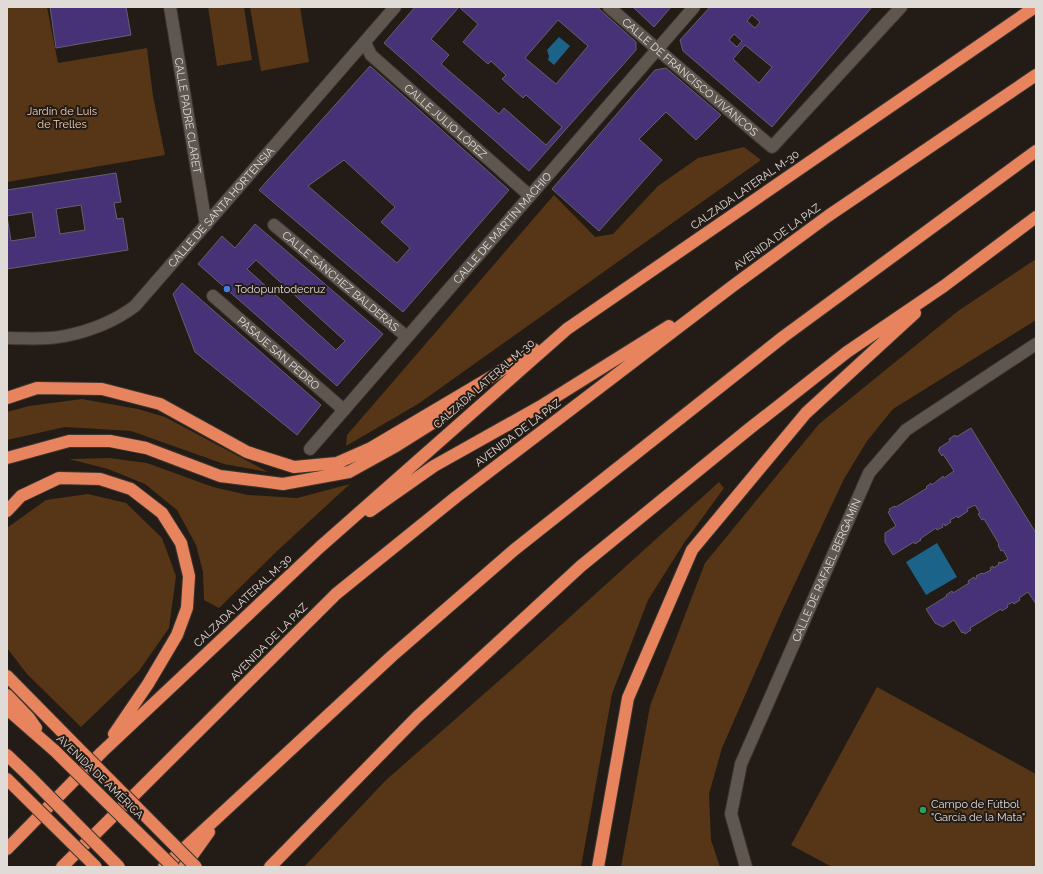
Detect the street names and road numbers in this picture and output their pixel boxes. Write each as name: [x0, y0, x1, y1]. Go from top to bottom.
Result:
street label: CALLE DE FRANCISCO VIVANCOS: [619, 15, 761, 139]
street label: CALLE PADRE CLARET: [172, 56, 204, 175]
street label: CALLE JULIO LÓPEZ: [402, 81, 489, 161]
street label: CALLE DE SANTA HORTENSIA: [165, 144, 277, 270]
street label: CALZADA LATERAL M-30: [688, 147, 802, 233]
street label: CALLE DE MARTÍN MACHIO: [450, 170, 554, 286]
street label: AVENIDA DE LA PAZ: [731, 201, 823, 273]
street label: CALLE SÁNCHEZ BALDERAS: [280, 228, 402, 334]
street label: PASAJE SAN PEDRO: [235, 314, 322, 392]
street label: CALZADA LATERAL M-30: [431, 336, 537, 431]
street label: AVENIDA DE LA PAZ: [473, 396, 564, 469]
street label: CALLE DE RAFAEL BERGAMÍN: [789, 496, 864, 644]
street label: CALZADA LATERAL M-30: [191, 552, 295, 650]
street label: AVENIDA DE LA PAZ: [228, 601, 310, 683]
street label: AVENIDA DE AMÉRICA: [54, 732, 147, 822]

